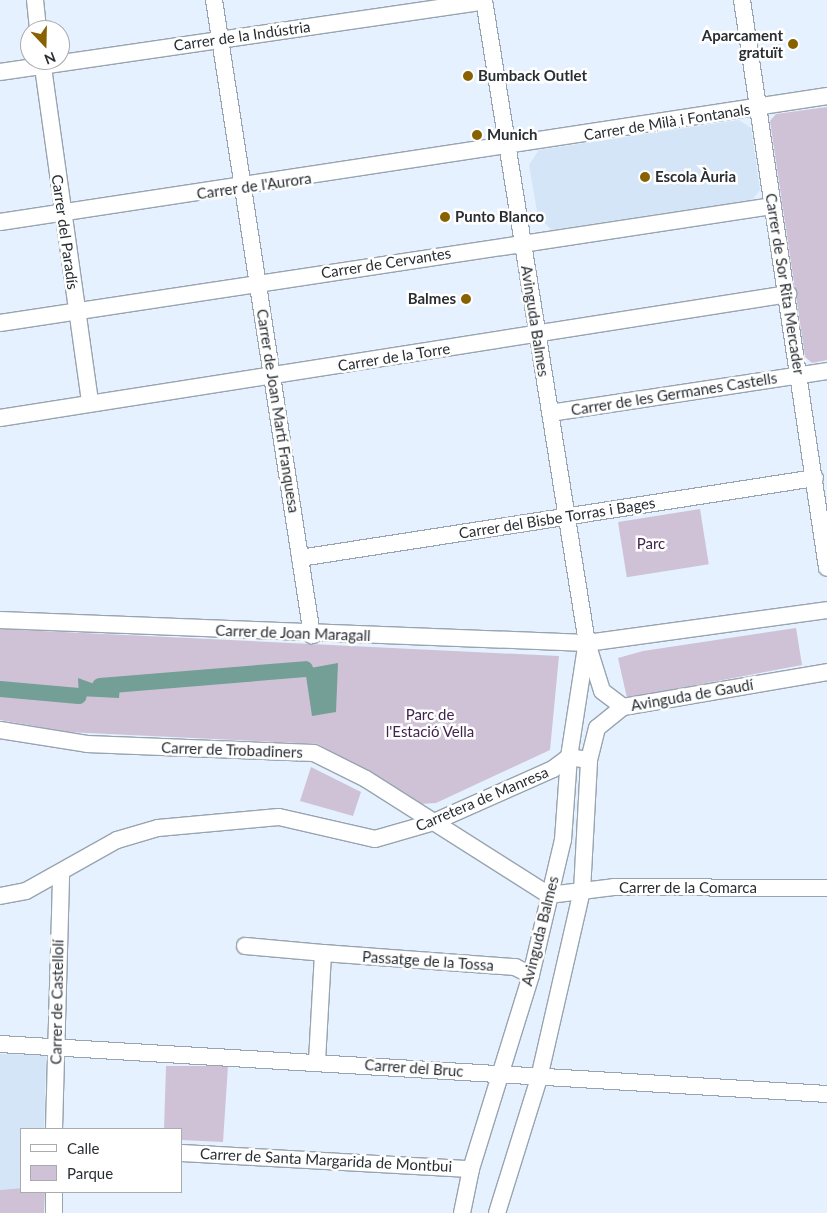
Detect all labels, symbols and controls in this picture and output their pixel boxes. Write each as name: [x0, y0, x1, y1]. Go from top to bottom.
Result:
street label: Carrer de la Indústria: [172, 17, 312, 55]
north arrow: [20, 20, 70, 70]
place label: Aparcament gratuït: [702, 26, 783, 61]
marker: Aparcament gratuït: [787, 38, 799, 50]
text: N: [42, 49, 58, 68]
place label: Bumback Outlet: [478, 67, 587, 85]
marker: Bumback Outlet: [462, 70, 474, 82]
street label: Carrer de Milà i Fontanals: [582, 100, 752, 144]
place label: Munich: [487, 126, 537, 144]
marker: Munich: [471, 129, 483, 141]
place label: Escola Àuria: [655, 168, 737, 186]
street label: Carrer de l'Aurora: [195, 169, 313, 203]
marker: Escola Àuria: [639, 171, 651, 183]
street label: Carrer del Paradís: [48, 173, 82, 291]
street label: Carrer de Sor Rita Mercader: [762, 192, 808, 376]
place label: Punto Blanco: [455, 208, 544, 226]
marker: Punto Blanco: [439, 211, 451, 223]
street label: Carrer de Cervantes: [320, 244, 452, 282]
street label: Avinguda Balmes: [517, 264, 553, 378]
place label: Balmes: [408, 290, 456, 308]
marker: Balmes: [460, 293, 472, 305]
street label: Carrer de Joan Martí Franquesa: [253, 307, 303, 515]
street label: Carrer de la Torre: [336, 339, 452, 375]
street label: Carrer de les Germanes Castells: [570, 369, 778, 419]
street label: Carrer del Bisbe Torras i Bages: [457, 494, 657, 542]
park label: Parc: [637, 535, 665, 553]
street label: Carrer de Joan Maragall: [215, 621, 371, 645]
street label: Avinguda de Gaudí: [629, 675, 755, 715]
park label: Parc de l'Estació Vella: [385, 705, 475, 740]
street label: Carrer de Trobadiners: [161, 739, 303, 761]
street label: Carretera de Manresa: [413, 763, 551, 835]
street label: Avinguda Balmes: [518, 874, 562, 988]
street label: Carrer de la Comarca: [619, 879, 757, 897]
street label: Carrer de Castellolí: [47, 939, 67, 1065]
street label: Passatge de la Tossa: [361, 947, 495, 975]
street label: Carrer del Bruc: [364, 1056, 464, 1080]
legend: [20, 1128, 182, 1193]
text: Calle: [67, 1139, 99, 1157]
street label: Carrer de Santa Margarida de Montbui: [199, 1144, 453, 1176]
text: Parque: [67, 1164, 113, 1182]

